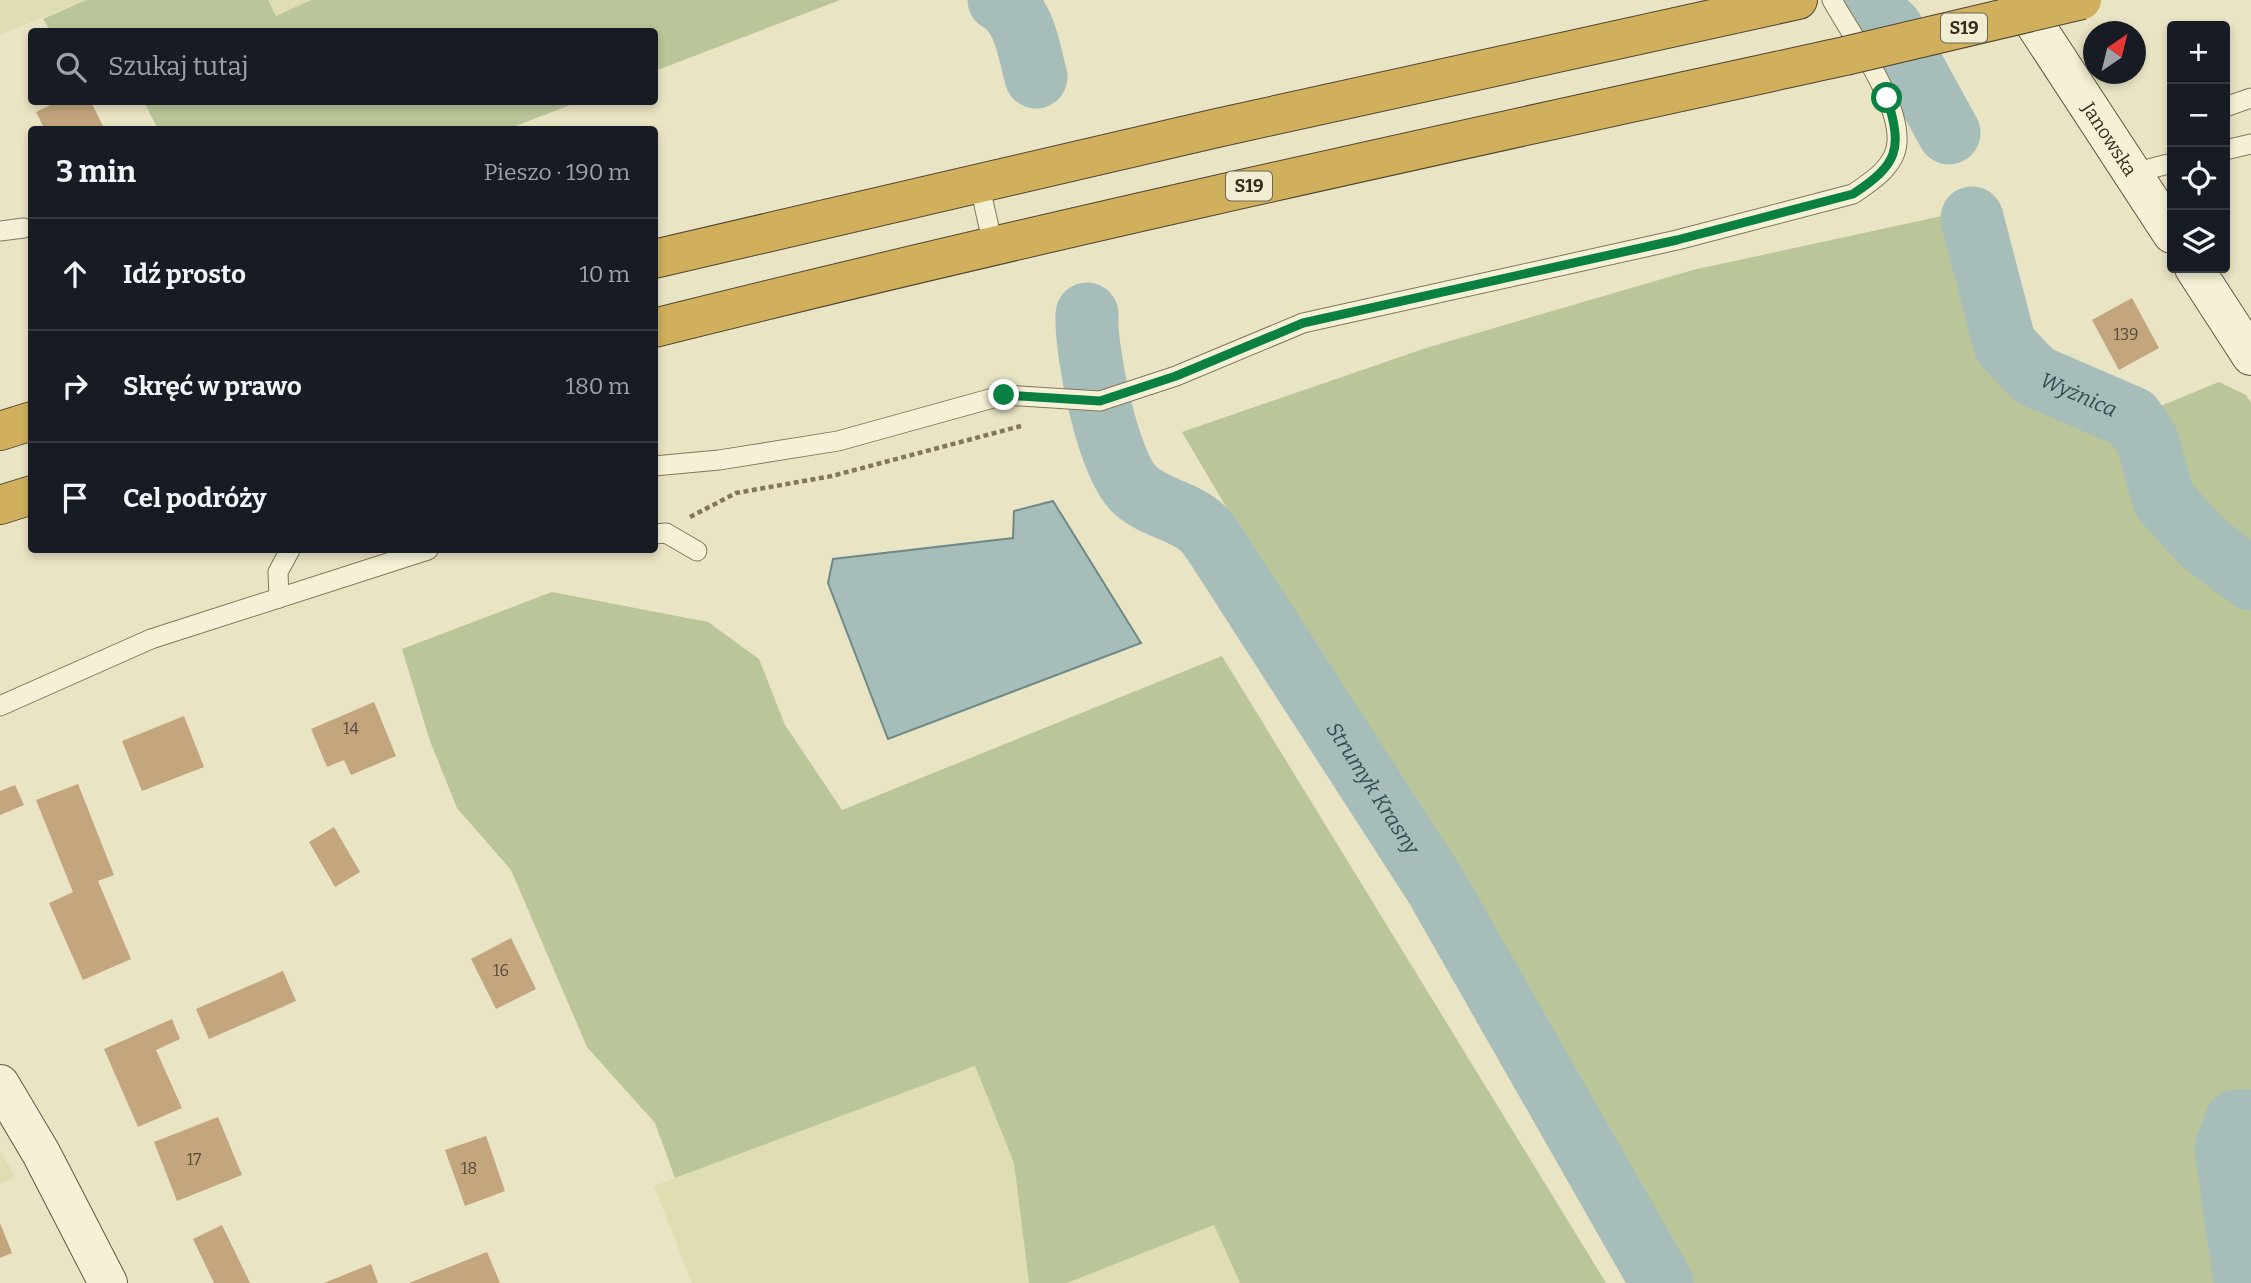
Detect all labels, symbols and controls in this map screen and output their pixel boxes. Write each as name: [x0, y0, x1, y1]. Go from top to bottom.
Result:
road number: S19: [1941, 13, 1987, 42]
north arrow: [2083, 21, 2146, 84]
map controls: [2167, 21, 2230, 273]
button: +: [2167, 21, 2230, 84]
search box: [28, 28, 658, 105]
icon: search: [52, 48, 90, 86]
text: Szukaj tutaj: [108, 51, 249, 82]
route start: [1871, 82, 1902, 113]
button: −: [2167, 84, 2230, 147]
street label: Janowska: [2077, 97, 2143, 181]
button: locate: [2167, 147, 2230, 210]
text: 3 min: [56, 154, 136, 190]
text: Pieszo · 190 m: [484, 158, 630, 186]
road number: S19: [1226, 172, 1272, 201]
button: layers: [2167, 210, 2230, 273]
icon: ahead: [56, 255, 94, 293]
text: Idź prosto: [123, 259, 246, 290]
text: 10 m: [579, 260, 630, 288]
house number: 139: [2114, 325, 2139, 344]
icon: right: [56, 367, 94, 405]
water label: Wyżnica: [2036, 367, 2121, 423]
text: Skręć w prawo: [123, 371, 302, 402]
text: 180 m: [566, 372, 630, 400]
route end: [988, 379, 1019, 410]
icon: arrive: [56, 479, 94, 517]
text: Cel podróży: [123, 483, 266, 514]
water label: Strumyk Krasny: [1320, 717, 1426, 860]
house number: 14: [343, 719, 360, 738]
house number: 16: [493, 961, 509, 980]
house number: 17: [187, 1150, 201, 1169]
house number: 18: [461, 1159, 477, 1178]

